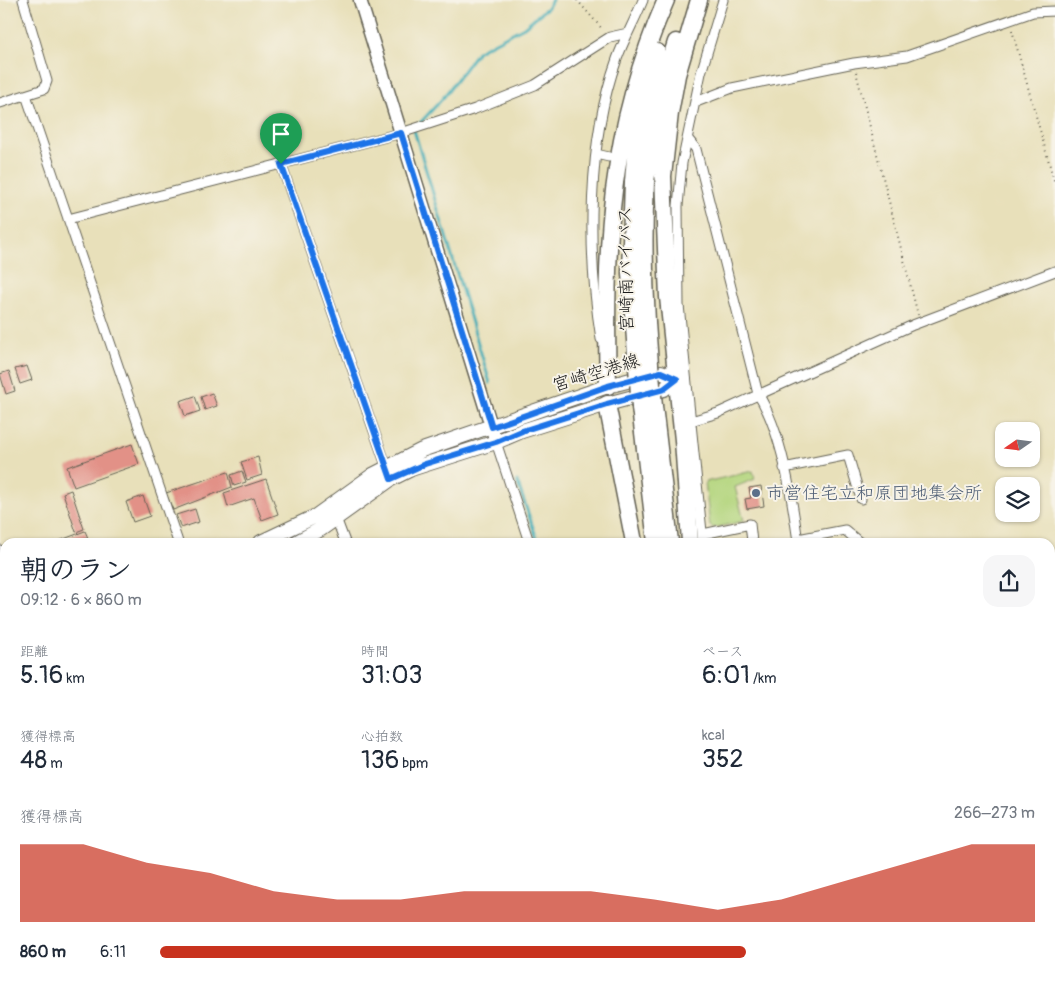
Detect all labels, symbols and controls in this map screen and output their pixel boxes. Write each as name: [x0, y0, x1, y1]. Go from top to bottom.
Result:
pin: [260, 113, 302, 164]
icon: arrive: [267, 120, 295, 148]
street label: 宮崎南バイパス: [613, 206, 639, 332]
street label: 宮崎空港線: [550, 349, 642, 397]
north arrow: [995, 422, 1040, 468]
map controls: [995, 422, 1040, 522]
button: layers: [995, 477, 1040, 522]
place label: 市営住宅立和原団地集会所: [766, 482, 982, 505]
marker: 市営住宅立和原団地集会所: [750, 487, 762, 499]
text: 朝のラン: [20, 553, 132, 588]
button: share: [983, 555, 1035, 607]
text: 09:12 · 6 × 860 m: [20, 590, 142, 610]
text: 距離: [20, 643, 48, 660]
text: 時間: [361, 643, 389, 660]
text: ペース: [702, 643, 743, 660]
text: 5.16: [20, 660, 63, 691]
text: 31:03: [361, 660, 422, 691]
text: 6:01: [702, 660, 750, 691]
text: km: [63, 670, 85, 687]
text: /km: [750, 670, 776, 687]
text: kcal: [702, 727, 725, 744]
text: 獲得標高: [20, 728, 76, 745]
text: 心拍数: [361, 728, 403, 745]
text: 352: [702, 744, 743, 775]
text: 48: [20, 745, 47, 776]
text: 136: [361, 745, 399, 776]
text: m: [47, 755, 63, 772]
text: bpm: [399, 755, 428, 772]
text: 266–273 m: [954, 803, 1035, 823]
text: 獲得標高: [20, 807, 84, 827]
text: 860 m: [20, 942, 66, 962]
text: 6:11: [100, 942, 126, 962]

